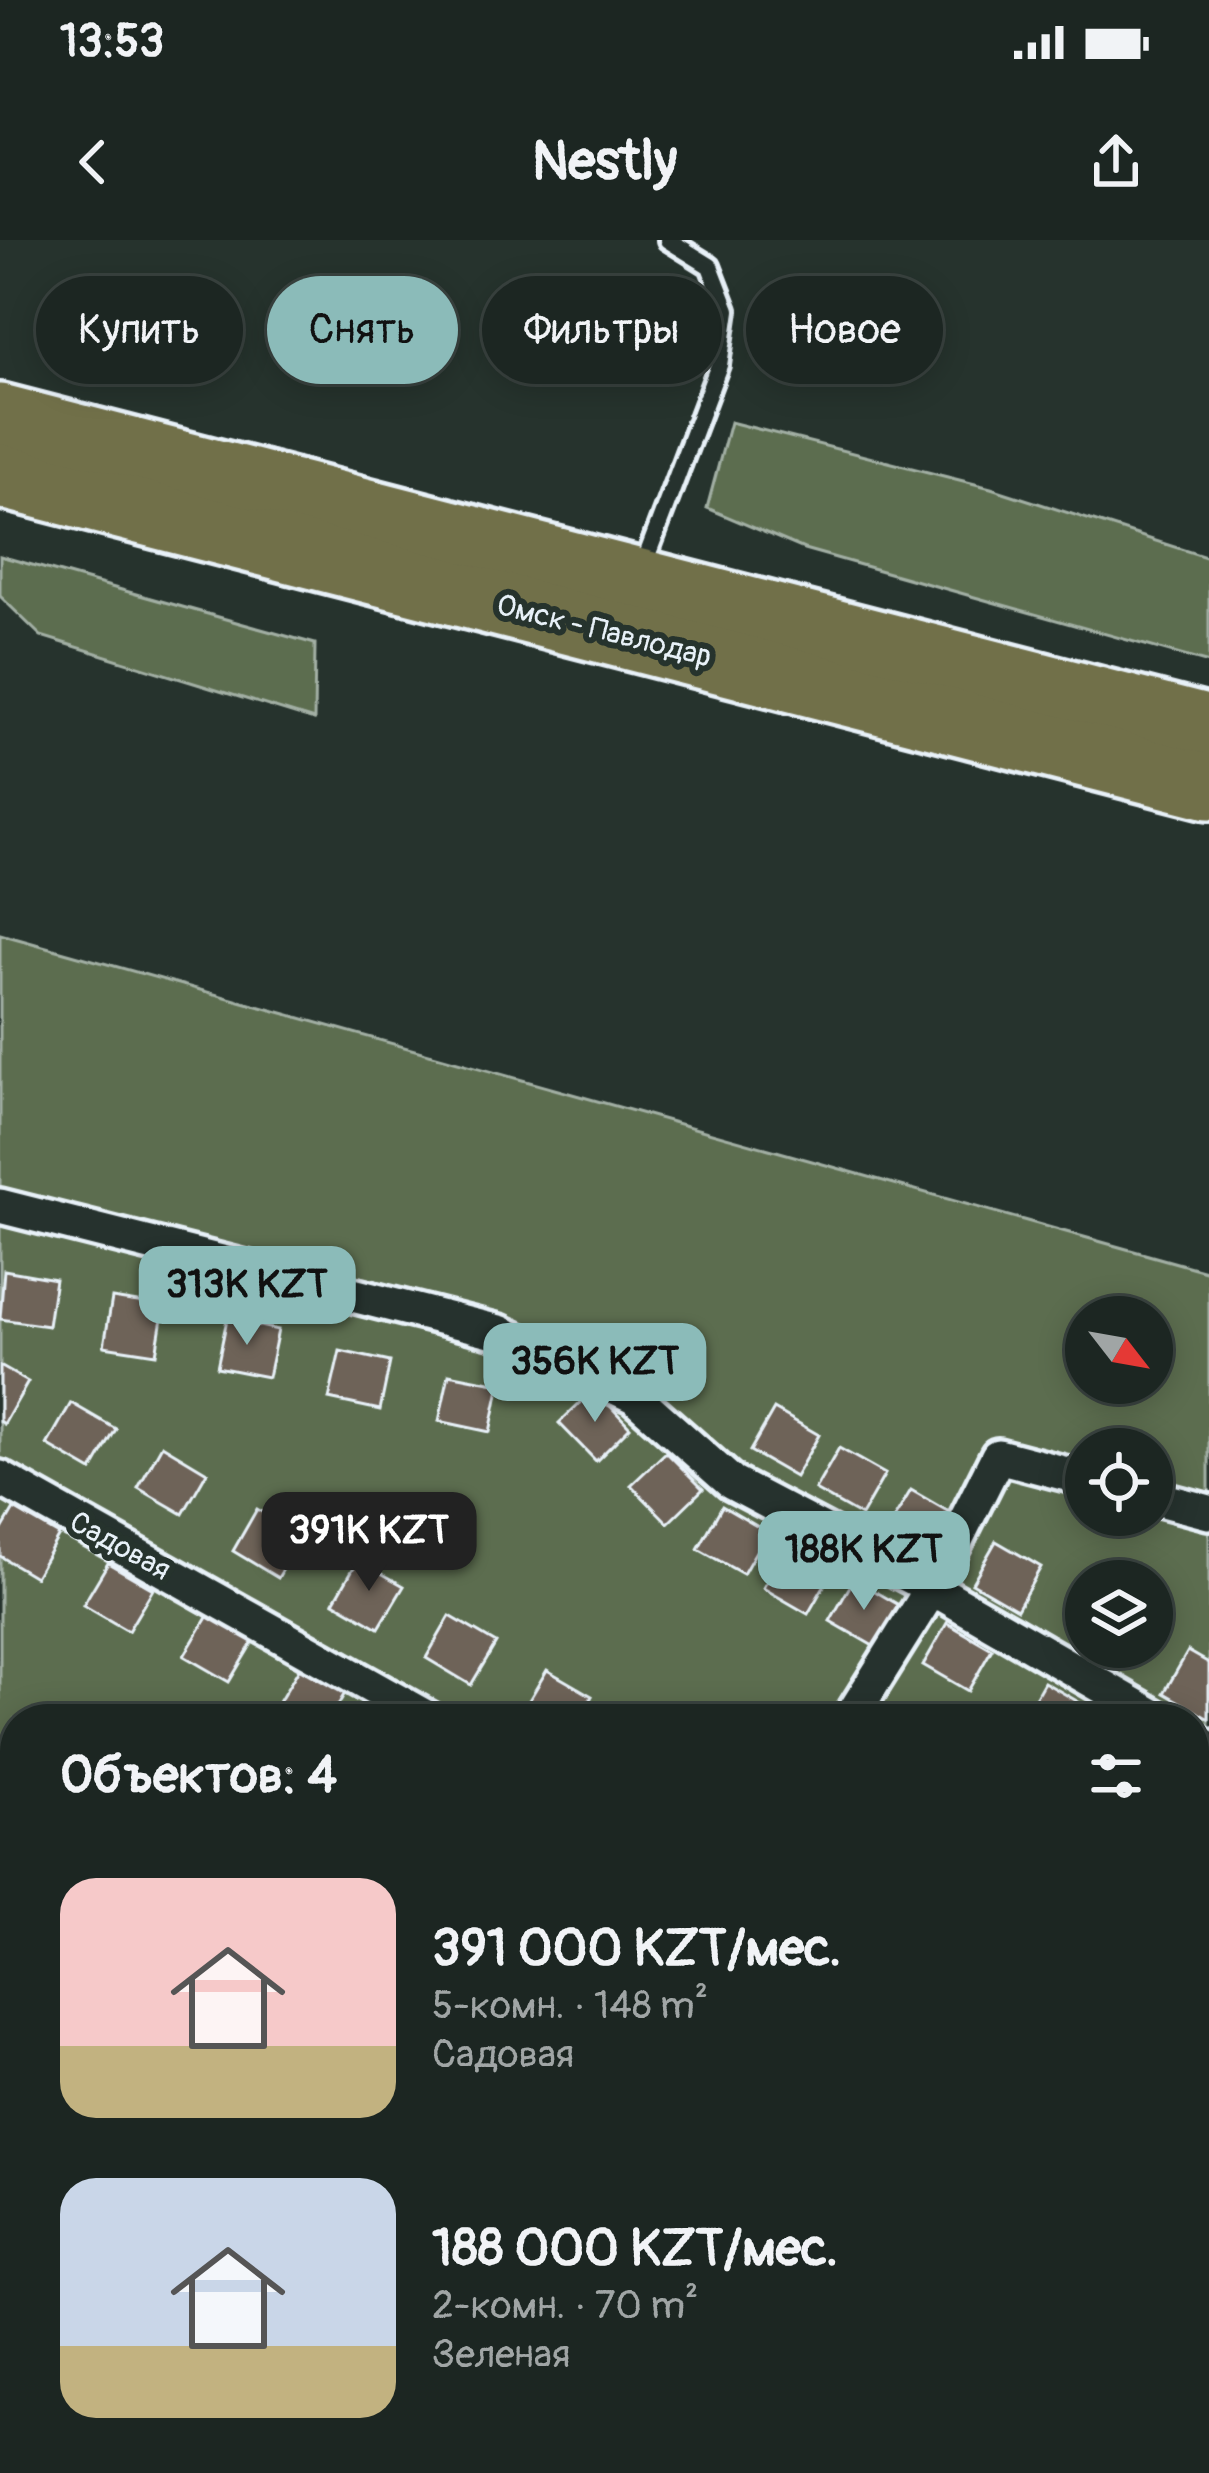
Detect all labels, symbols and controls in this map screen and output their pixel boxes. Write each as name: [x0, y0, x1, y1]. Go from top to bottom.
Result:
text: 13:53: [60, 14, 164, 70]
text: Nestly: [532, 128, 677, 196]
icon: back: [60, 129, 126, 195]
icon: share: [1083, 129, 1149, 195]
chip: Купить: [36, 276, 243, 384]
chip: Снять: [267, 276, 458, 384]
chip: Фильтры: [482, 276, 722, 384]
chip: Новое: [746, 276, 943, 384]
street label: Омск - Павлодар: [493, 586, 715, 676]
pin: 313K KZT: [123, 1246, 371, 1348]
text: 313K KZT: [166, 1260, 328, 1309]
north arrow: [1065, 1296, 1173, 1404]
map controls: [1065, 1296, 1173, 1668]
pin: 356K KZT: [471, 1323, 719, 1425]
text: 356K KZT: [510, 1337, 680, 1386]
button: locate: [1065, 1428, 1173, 1536]
pin: 391K KZT: [245, 1492, 493, 1594]
street label: Садовая: [63, 1503, 177, 1589]
text: 391K KZT: [289, 1506, 449, 1555]
pin: 188K KZT: [740, 1511, 988, 1613]
text: 188K KZT: [785, 1525, 943, 1574]
button: layers: [1065, 1560, 1173, 1668]
icon: filters: [1083, 1743, 1149, 1809]
text: Объектов: 4: [60, 1744, 337, 1808]
text: 391 000 KZT/мес.: [432, 1917, 841, 1981]
icon: home: [156, 1926, 300, 2070]
text: 5-комн. · 148 m²: [432, 1981, 708, 2030]
text: Садовая: [432, 2030, 574, 2079]
text: 188 000 KZT/мес.: [432, 2217, 838, 2281]
icon: home: [156, 2226, 300, 2370]
text: 2-комн. · 70 m²: [432, 2281, 698, 2330]
text: Зеленая: [432, 2330, 570, 2379]

